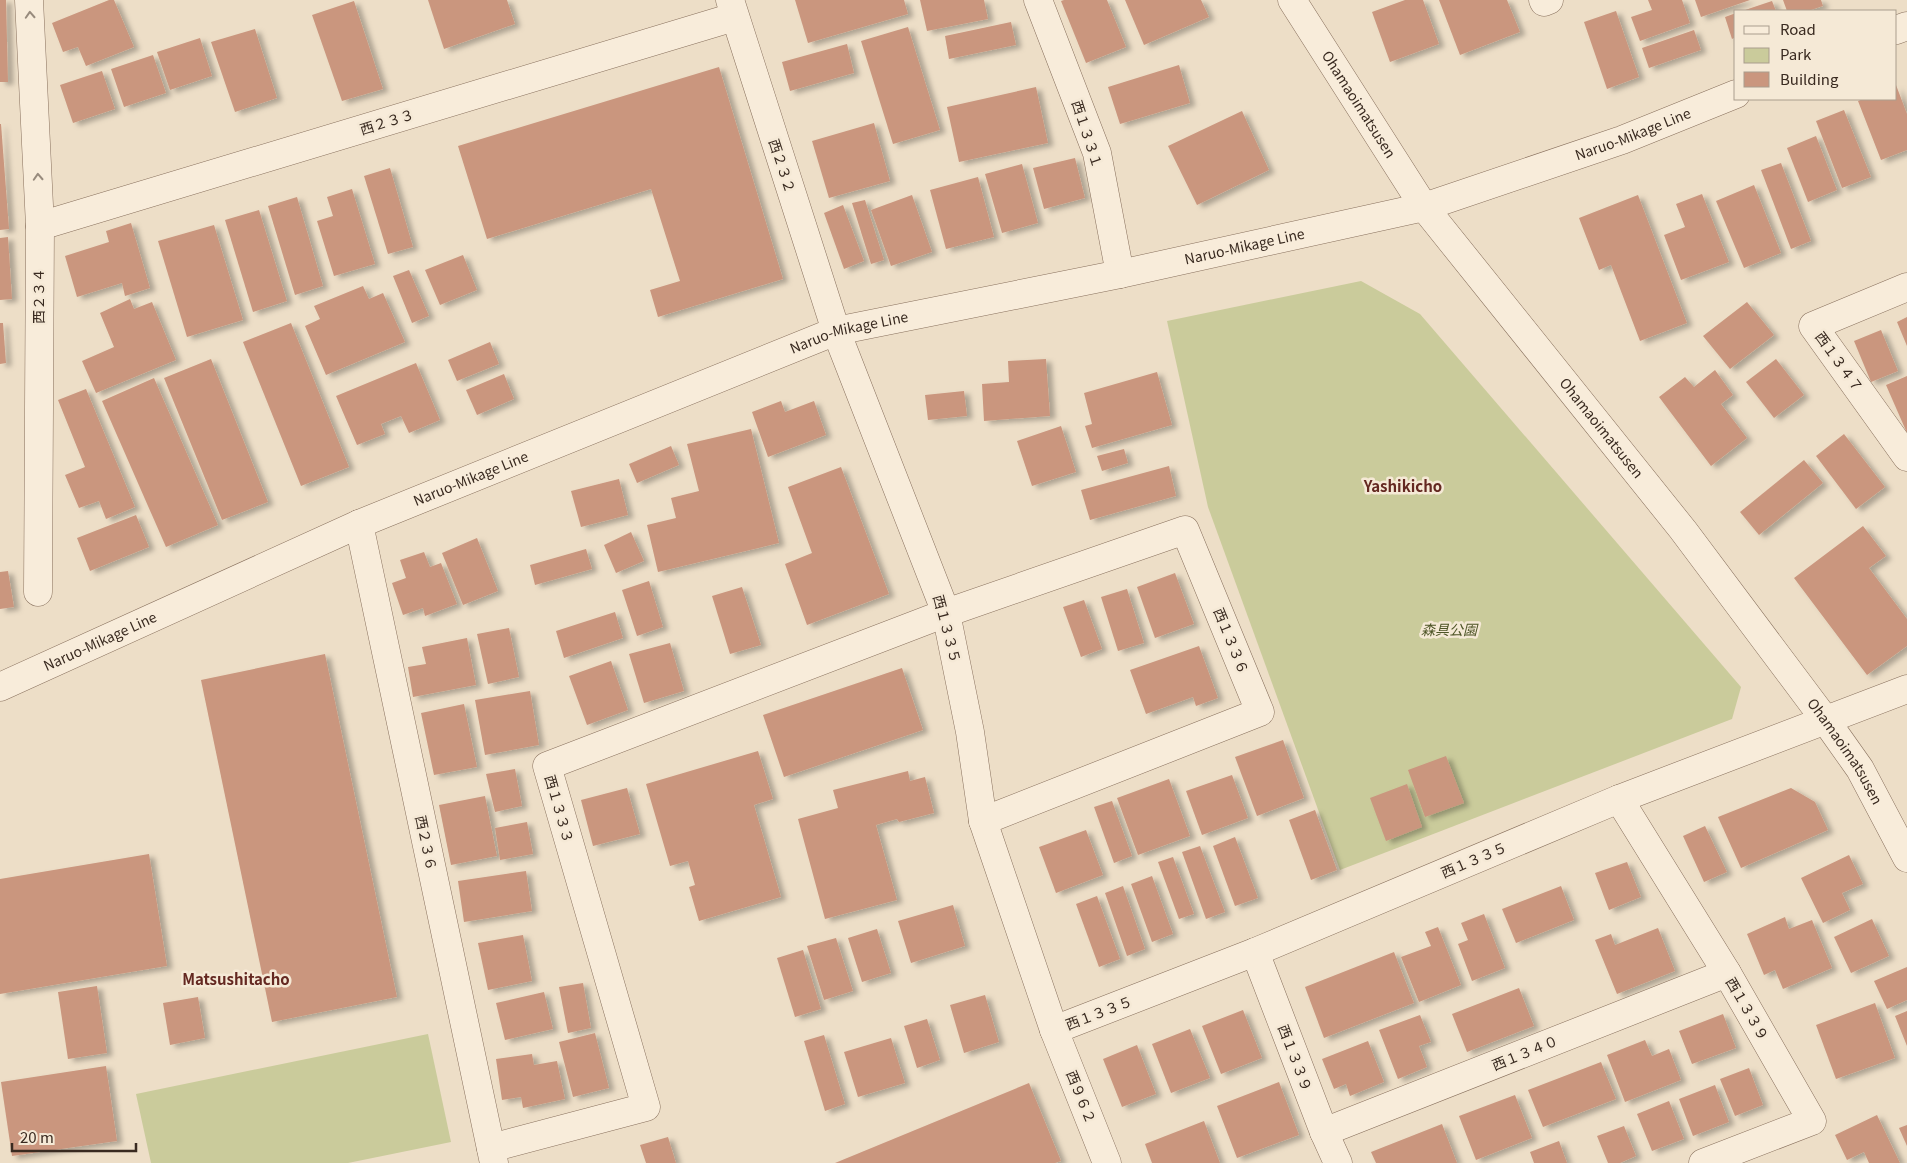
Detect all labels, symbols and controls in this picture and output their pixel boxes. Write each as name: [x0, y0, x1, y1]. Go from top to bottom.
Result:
one-way arrow: [25, 10, 35, 18]
legend: [1734, 10, 1897, 100]
text: Road: [1780, 18, 1816, 39]
text: Park: [1780, 43, 1812, 64]
street label: Ohamaoimatsusen: [1318, 47, 1401, 162]
text: Building: [1780, 68, 1839, 89]
street label: 西１３３１: [1068, 97, 1108, 170]
street label: Naruo-Mikage Line: [1572, 102, 1694, 164]
street label: 西２３３: [357, 103, 416, 139]
street label: 西２３２: [765, 136, 801, 195]
one-way arrow: [32, 173, 43, 181]
street label: Naruo-Mikage Line: [1182, 223, 1306, 269]
street label: 西２３４: [28, 268, 48, 324]
street label: Naruo-Mikage Line: [786, 306, 910, 358]
street label: 西１３４７: [1811, 327, 1868, 396]
street label: Ohamaoimatsusen: [1556, 373, 1649, 482]
street label: Naruo-Mikage Line: [410, 445, 531, 510]
district label: Yashikicho: [1363, 475, 1442, 496]
street label: 西１３３５: [929, 592, 967, 665]
street label: 西１３３６: [1210, 604, 1254, 677]
street label: Naruo-Mikage Line: [40, 606, 160, 675]
park label: 森具公園: [1421, 619, 1479, 639]
street label: Ohamaoimatsusen: [1803, 694, 1888, 808]
street label: 西１３３３: [541, 772, 579, 845]
street label: 西２３６: [411, 813, 443, 872]
street label: 西１３３５: [1437, 836, 1510, 882]
district label: Matsushitacho: [182, 968, 290, 989]
street label: 西１３３９: [1722, 973, 1774, 1044]
street label: 西１３３５: [1062, 990, 1135, 1034]
street label: 西１３３９: [1274, 1021, 1318, 1094]
street label: 西１３４０: [1488, 1030, 1561, 1074]
street label: 西９６２: [1062, 1067, 1102, 1126]
scale bar: [12, 1120, 136, 1152]
text: 20 m: [20, 1126, 54, 1147]

